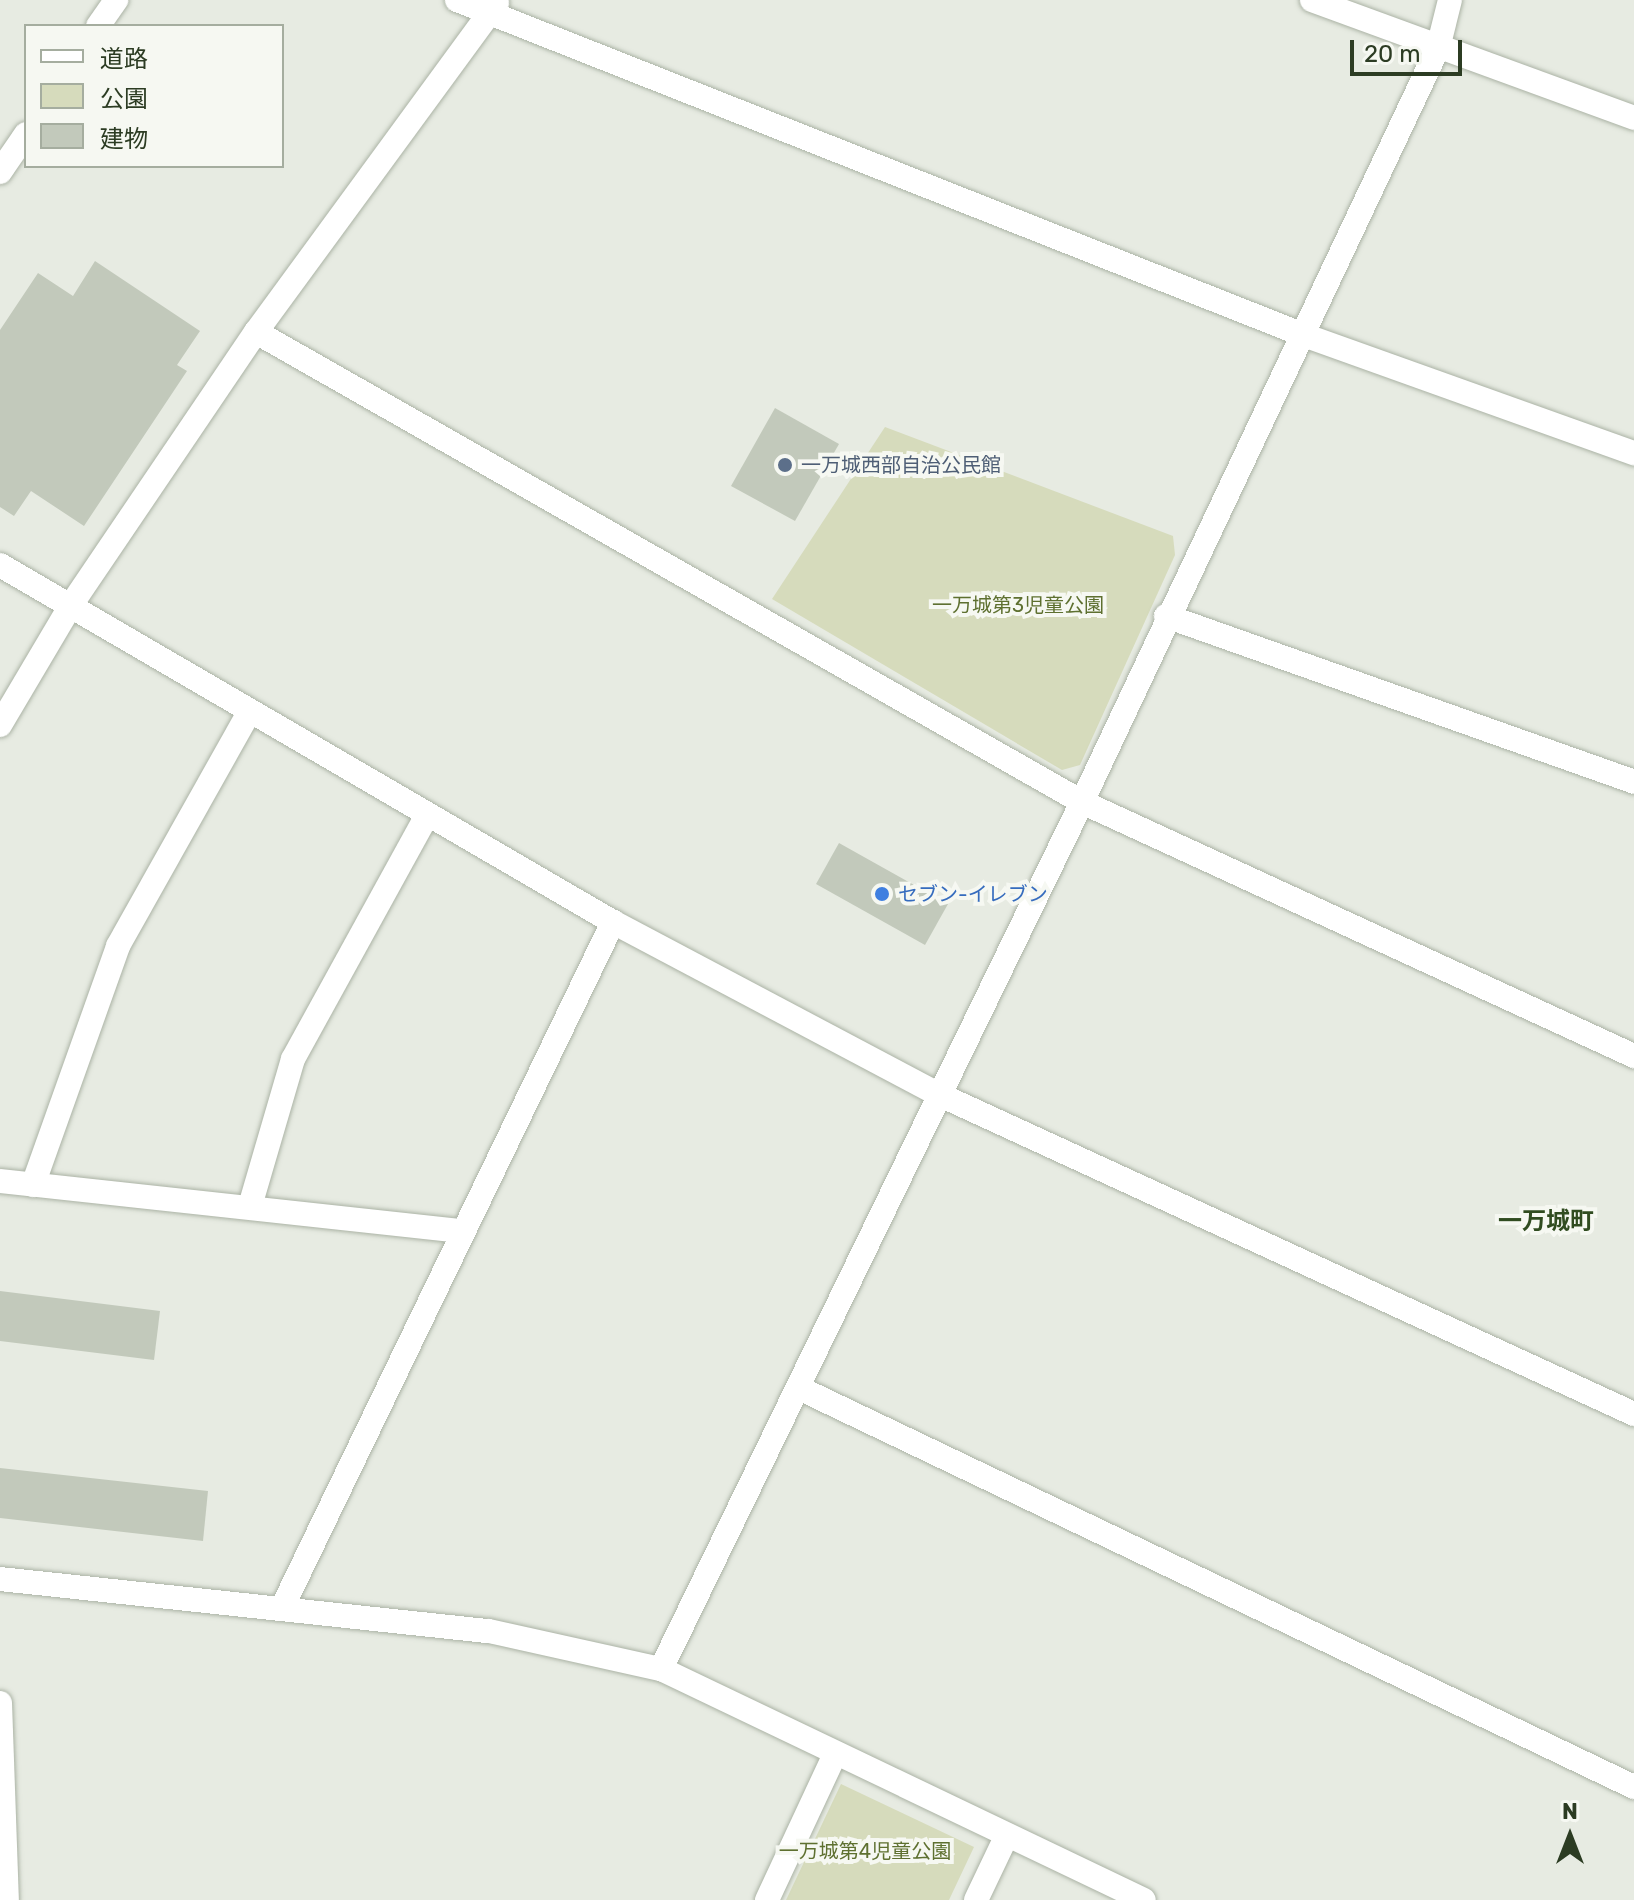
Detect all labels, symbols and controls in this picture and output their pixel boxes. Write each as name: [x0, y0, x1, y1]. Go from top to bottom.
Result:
legend: [24, 24, 284, 168]
scale bar: [1354, 24, 1466, 74]
text: 20 m: [1364, 40, 1421, 68]
text: 道路: [100, 45, 148, 73]
text: 公園: [100, 85, 148, 113]
text: 建物: [100, 125, 148, 153]
place label: 一万城西部自治公民館: [801, 453, 1001, 477]
marker: 一万城西部自治公民館: [776, 456, 794, 474]
park label: 一万城第3児童公園: [932, 593, 1104, 617]
place label: セブン-イレブン: [898, 882, 1048, 906]
marker: セブン-イレブン: [873, 885, 891, 903]
district label: 一万城町: [1498, 1208, 1594, 1236]
north arrow: [1530, 1796, 1610, 1876]
text: N: [1562, 1798, 1578, 1825]
park label: 一万城第4児童公園: [779, 1839, 951, 1863]

